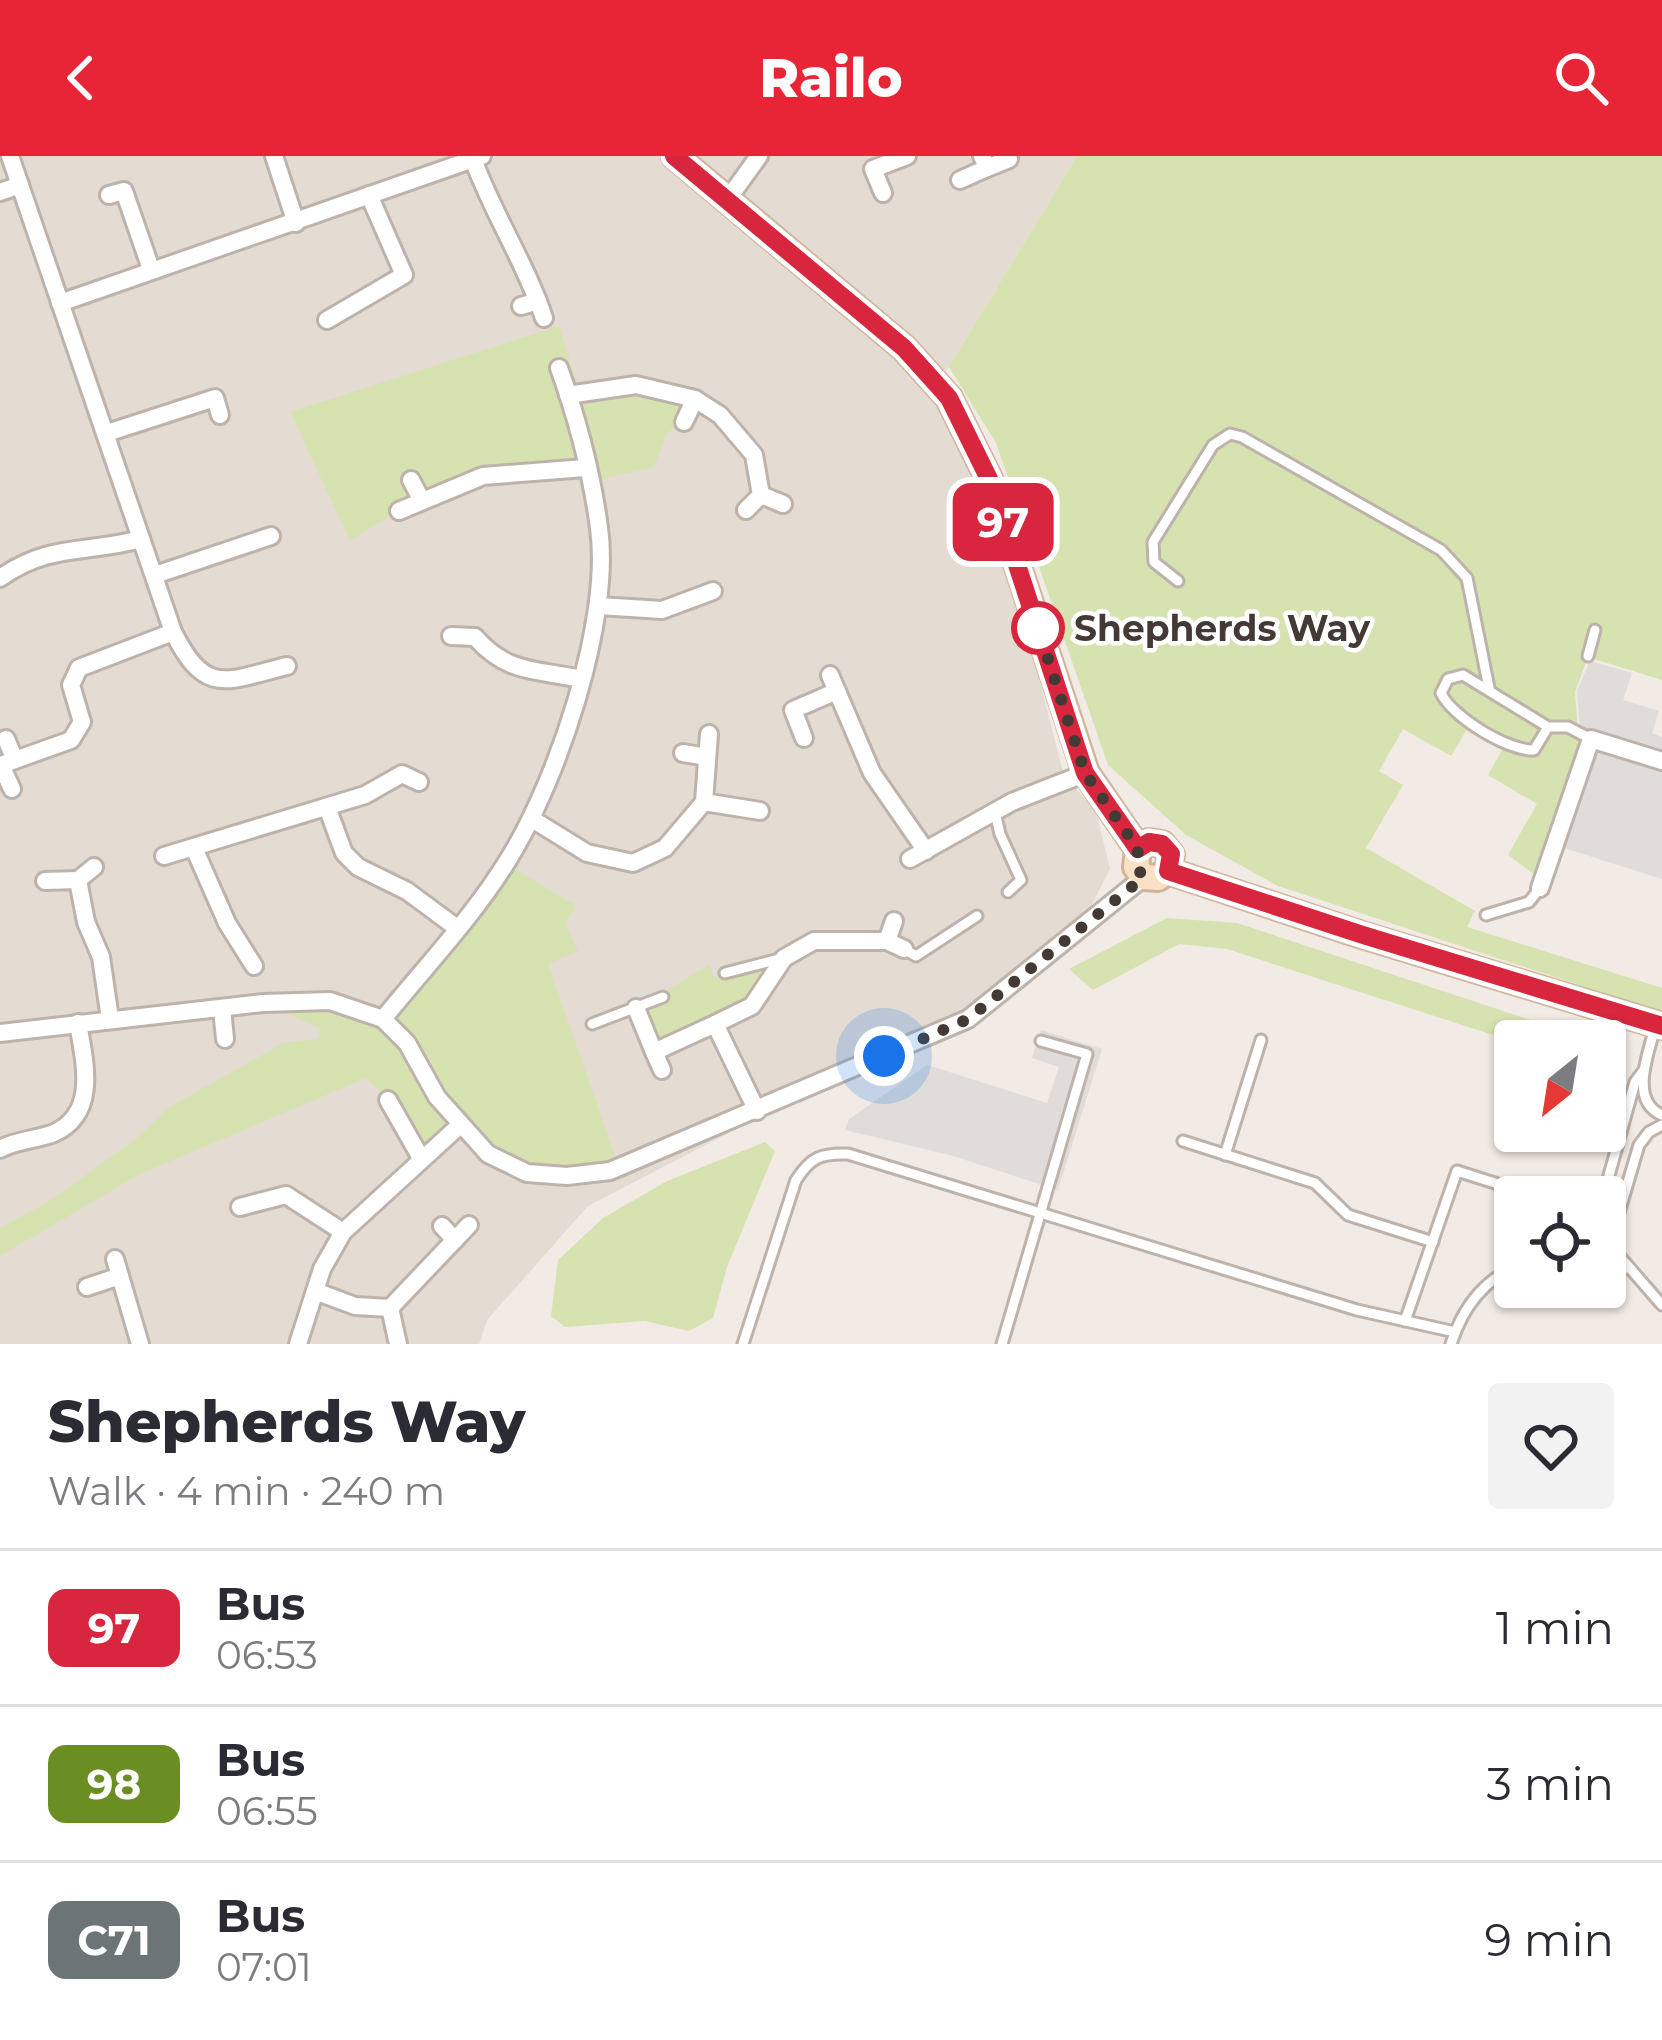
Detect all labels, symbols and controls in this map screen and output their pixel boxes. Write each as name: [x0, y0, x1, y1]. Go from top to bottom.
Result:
icon: back: [48, 45, 114, 111]
text: Railo: [759, 45, 903, 111]
icon: search: [1548, 45, 1614, 111]
line badge: 97: [949, 483, 1057, 561]
text: 97: [977, 496, 1029, 548]
marker: Shepherds Way: [1013, 603, 1063, 653]
place label: Shepherds Way: [1074, 606, 1370, 650]
north arrow: [1494, 1020, 1626, 1152]
map controls: [1494, 1020, 1626, 1308]
your location: [854, 1026, 914, 1086]
button: locate: [1494, 1176, 1626, 1308]
button: heart: [1488, 1383, 1614, 1509]
text: Shepherds Way: [48, 1387, 525, 1456]
text: Walk · 4 min · 240 m: [48, 1467, 445, 1515]
text: Bus: [216, 1576, 305, 1631]
text: 1 min: [1496, 1600, 1614, 1655]
text: 97: [88, 1602, 140, 1654]
text: 06:53: [216, 1631, 318, 1679]
text: Bus: [216, 1732, 305, 1787]
text: 3 min: [1487, 1756, 1614, 1811]
text: 98: [87, 1758, 141, 1810]
text: 06:55: [216, 1787, 318, 1835]
text: Bus: [216, 1888, 305, 1943]
text: 9 min: [1485, 1912, 1614, 1967]
text: C71: [77, 1914, 151, 1966]
text: 07:01: [216, 1943, 312, 1991]

